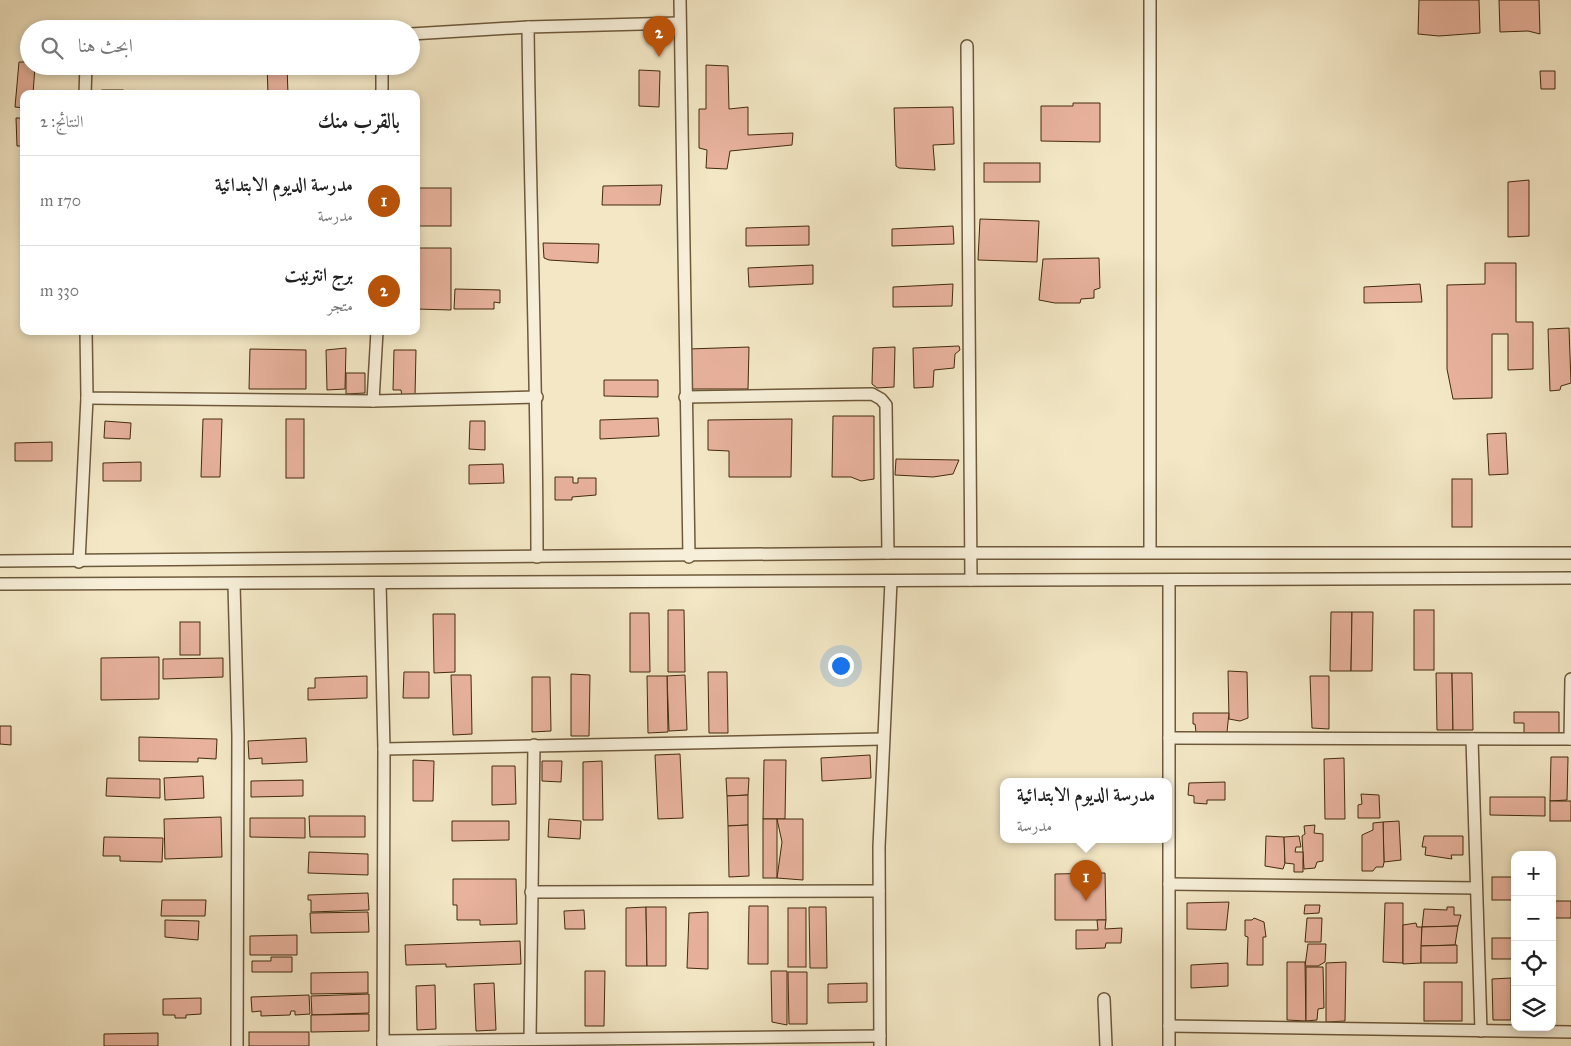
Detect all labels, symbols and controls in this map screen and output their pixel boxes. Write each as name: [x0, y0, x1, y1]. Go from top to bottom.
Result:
pin: 2: [643, 16, 675, 57]
search box: [20, 20, 420, 75]
icon: search: [38, 34, 66, 62]
text: ابحث هنا: [78, 34, 133, 57]
text: بالقرب منك: [318, 108, 400, 134]
text: النتائج: 2: [40, 112, 83, 131]
text: مدرسة الديوم الابتدائية: [215, 173, 353, 196]
text: 170 m: [40, 191, 81, 210]
text: 1: [381, 191, 387, 210]
text: مدرسة: [318, 206, 353, 225]
text: برج انترنيت: [284, 263, 353, 286]
text: 330 m: [40, 281, 79, 300]
text: 2: [380, 281, 388, 300]
text: متجر: [328, 296, 353, 315]
your location: [828, 653, 854, 679]
popup: [1000, 778, 1172, 843]
text: مدرسة الديوم الابتدائية: [1017, 783, 1155, 806]
text: مدرسة: [1017, 816, 1052, 835]
map controls: [1511, 851, 1556, 1031]
button: +: [1511, 851, 1556, 896]
pin: 1: [1070, 860, 1102, 901]
button: −: [1511, 896, 1556, 941]
button: locate: [1511, 941, 1556, 986]
button: layers: [1511, 986, 1556, 1031]

